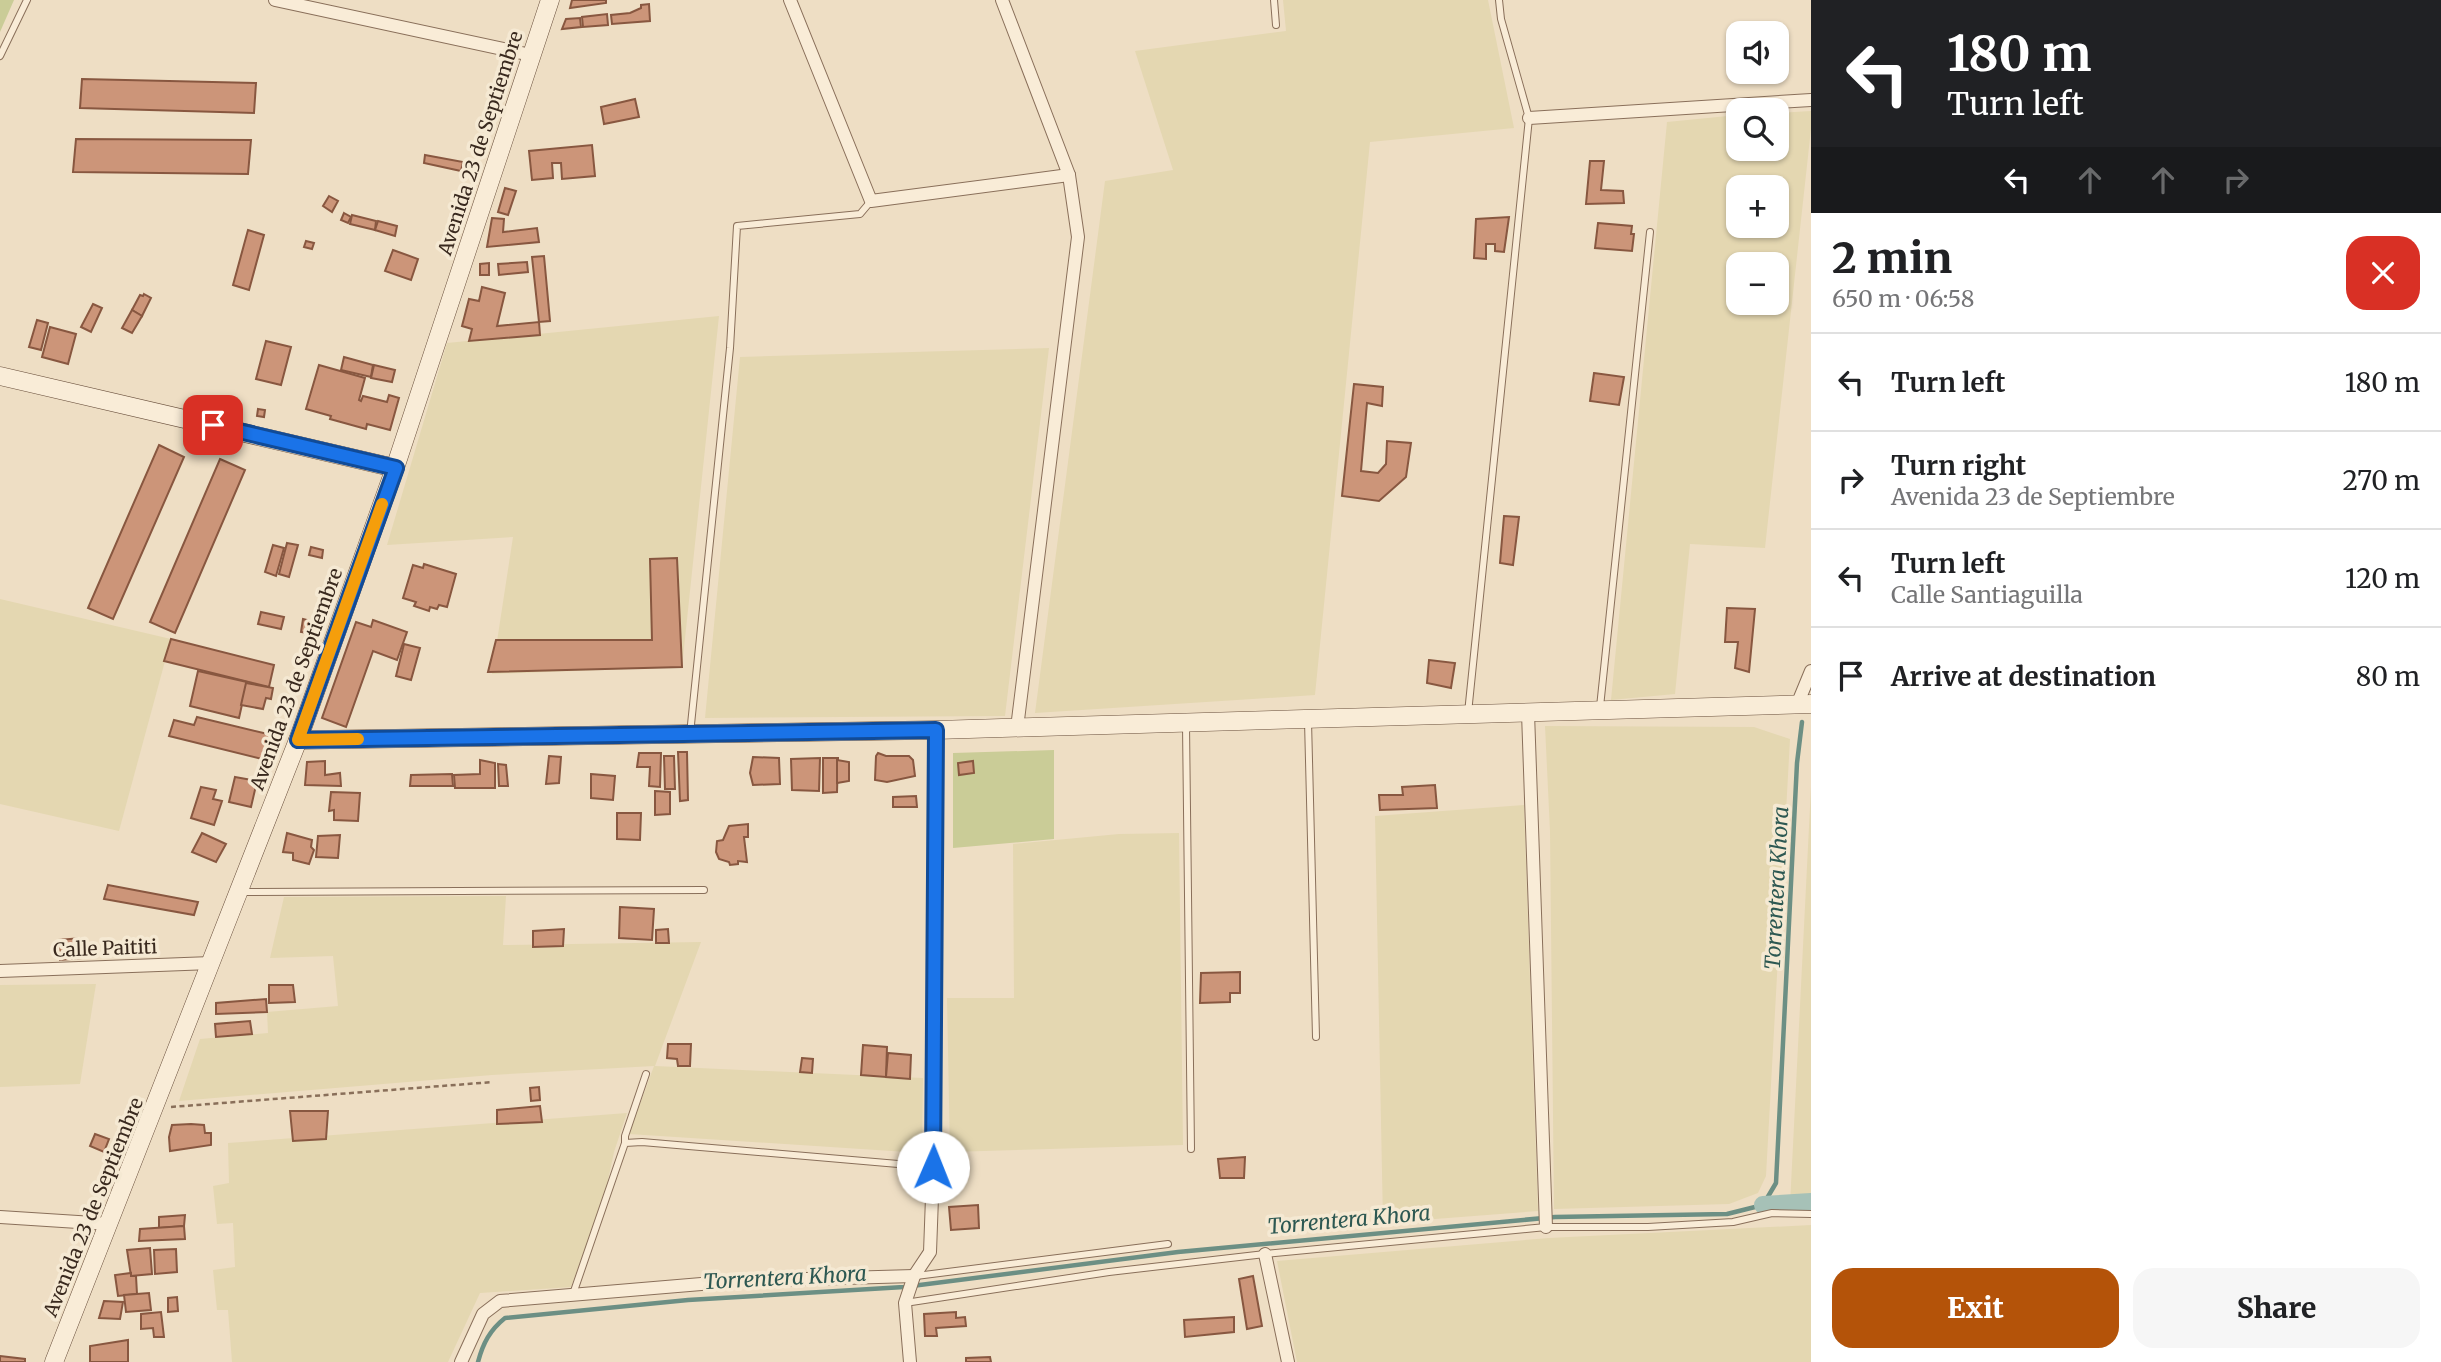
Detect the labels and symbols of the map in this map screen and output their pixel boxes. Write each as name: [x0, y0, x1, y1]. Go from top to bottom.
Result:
street label: Avenida 23 de Septiembre: [432, 28, 528, 259]
pin: [183, 395, 243, 455]
street label: Avenida 23 de Septiembre: [244, 565, 347, 794]
water label: Torrentera Khora: [1759, 806, 1794, 970]
street label: Calle Paititi: [52, 934, 158, 962]
street label: Avenida 23 de Septiembre: [38, 1094, 148, 1321]
position arrow: [896, 1130, 970, 1204]
water label: Torrentera Khora: [1266, 1199, 1432, 1240]
water label: Torrentera Khora: [703, 1260, 867, 1295]

